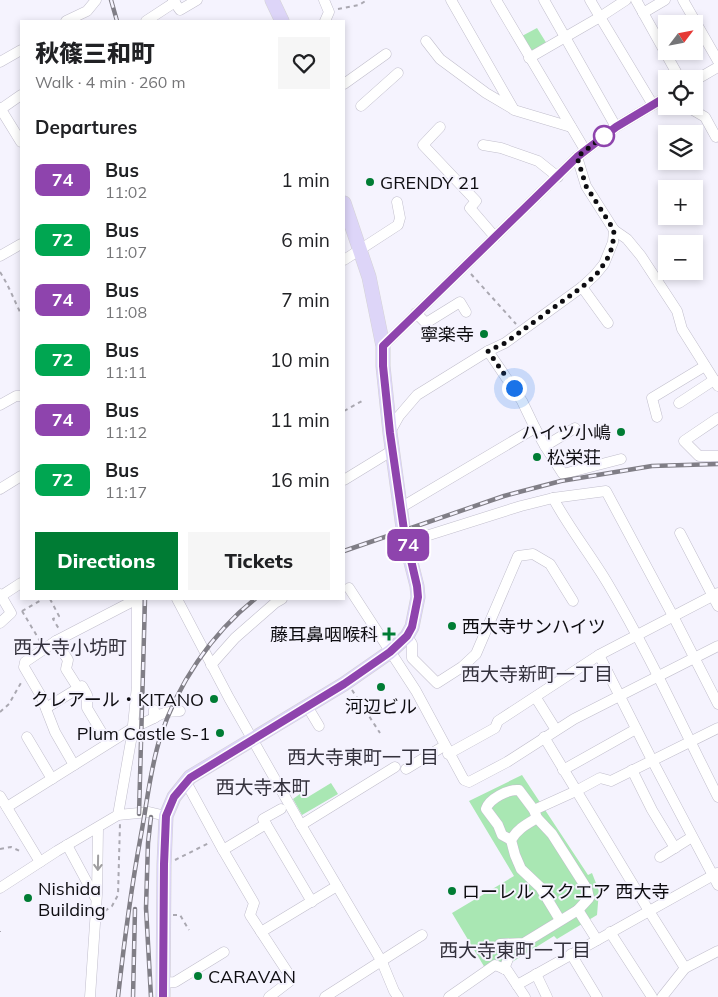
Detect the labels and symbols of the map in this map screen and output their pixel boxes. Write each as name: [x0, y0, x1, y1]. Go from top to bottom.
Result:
north arrow: [658, 15, 702, 60]
unlabelled marker: [593, 125, 615, 147]
place label: GRENDY 21: [380, 171, 480, 194]
marker: GRENDY 21: [364, 176, 376, 188]
place label: 寧楽寺: [420, 323, 474, 346]
marker: 寧楽寺: [478, 328, 490, 340]
your location: [502, 376, 527, 401]
place label: ハイツ小嶋: [521, 421, 611, 444]
marker: ハイツ小嶋: [615, 426, 627, 438]
place label: 松栄荘: [547, 446, 601, 469]
marker: 松栄荘: [531, 451, 543, 463]
line badge: 74: [386, 529, 430, 561]
place label: 西大寺サンハイツ: [462, 615, 606, 638]
marker: 西大寺サンハイツ: [446, 620, 458, 632]
place label: 藤耳鼻咽喉科: [270, 623, 378, 646]
marker: 藤耳鼻咽喉科: [382, 627, 396, 641]
district label: 西大寺小坊町: [13, 635, 127, 659]
district label: 西大寺新町一丁目: [461, 662, 613, 686]
marker: 河辺ビル: [375, 681, 387, 693]
place label: クレアール・KITANO: [31, 688, 204, 711]
marker: クレアール・KITANO: [208, 693, 220, 705]
place label: 河辺ビル: [345, 695, 417, 718]
place label: Plum Castle S-1: [77, 722, 210, 745]
marker: Plum Castle S-1: [214, 727, 226, 739]
district label: 西大寺東町一丁目: [287, 745, 439, 769]
district label: 西大寺本町: [215, 775, 311, 799]
one-way arrow: [93, 854, 103, 871]
place label: Nishida Building: [38, 877, 106, 921]
place label: ローレル スクエア 西大寺: [462, 880, 669, 903]
marker: ローレル スクエア 西大寺: [446, 885, 458, 897]
marker: Nishida Building: [22, 892, 34, 904]
district label: 西大寺東町一丁目: [439, 938, 591, 962]
place label: CARAVAN: [208, 965, 296, 988]
marker: CARAVAN: [192, 970, 204, 982]

